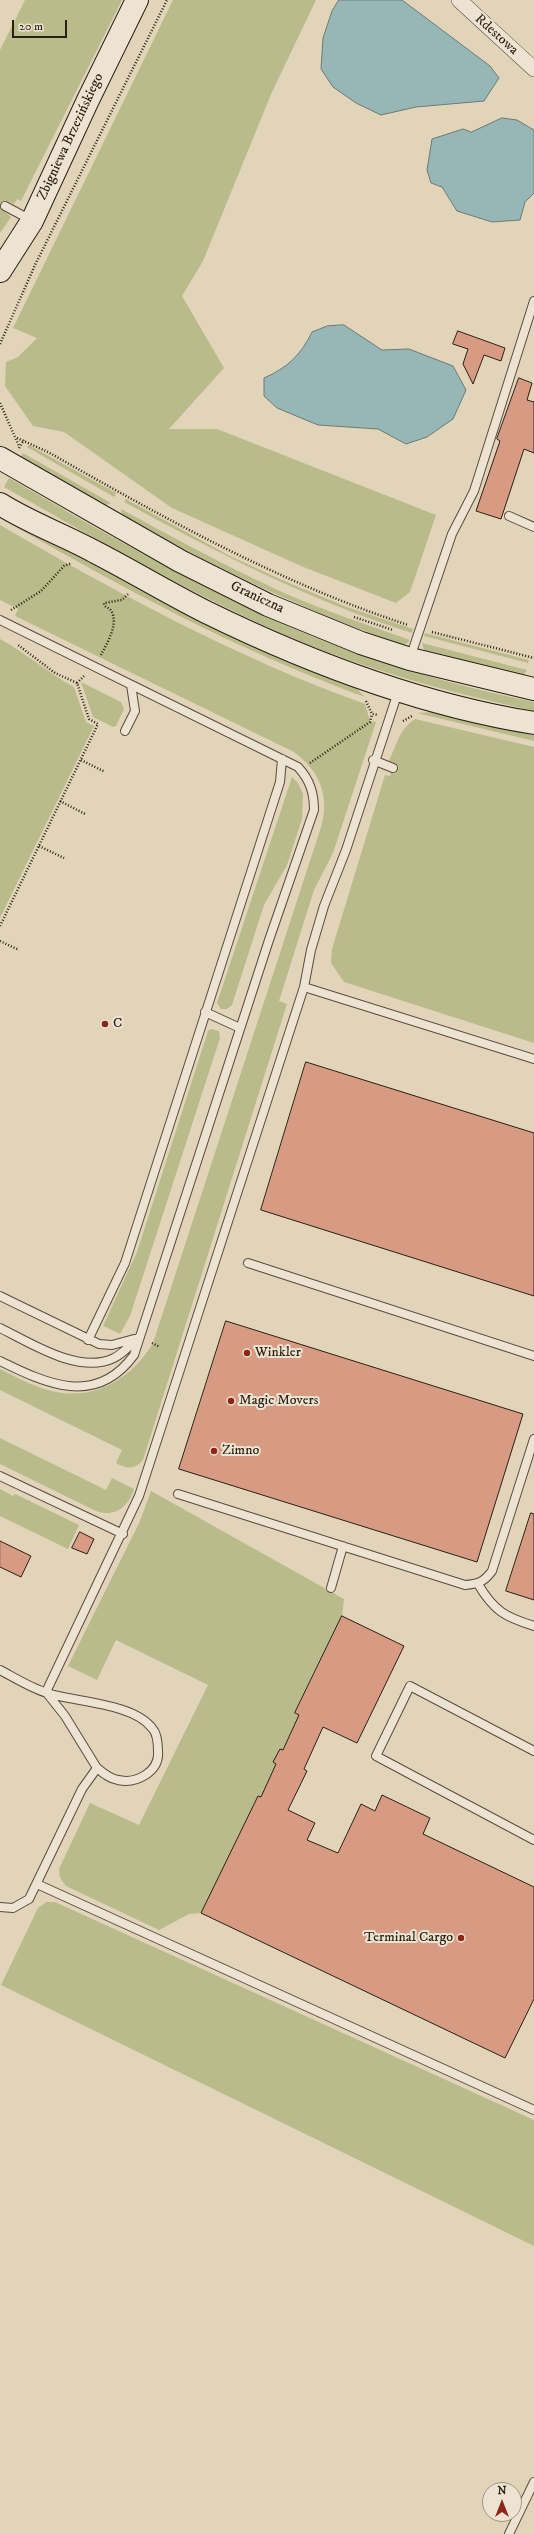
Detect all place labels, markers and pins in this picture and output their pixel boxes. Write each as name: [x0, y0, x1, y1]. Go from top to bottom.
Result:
place label: C: [113, 1016, 122, 1032]
marker: C: [100, 1019, 110, 1029]
place label: Winkler: [255, 1345, 301, 1361]
marker: Winkler: [242, 1348, 252, 1358]
place label: Magic Movers: [239, 1393, 318, 1409]
marker: Magic Movers: [226, 1396, 236, 1406]
place label: Zimno: [222, 1443, 259, 1459]
marker: Zimno: [209, 1446, 219, 1456]
place label: Terminal Cargo: [364, 1930, 453, 1946]
marker: Terminal Cargo: [456, 1933, 466, 1943]

